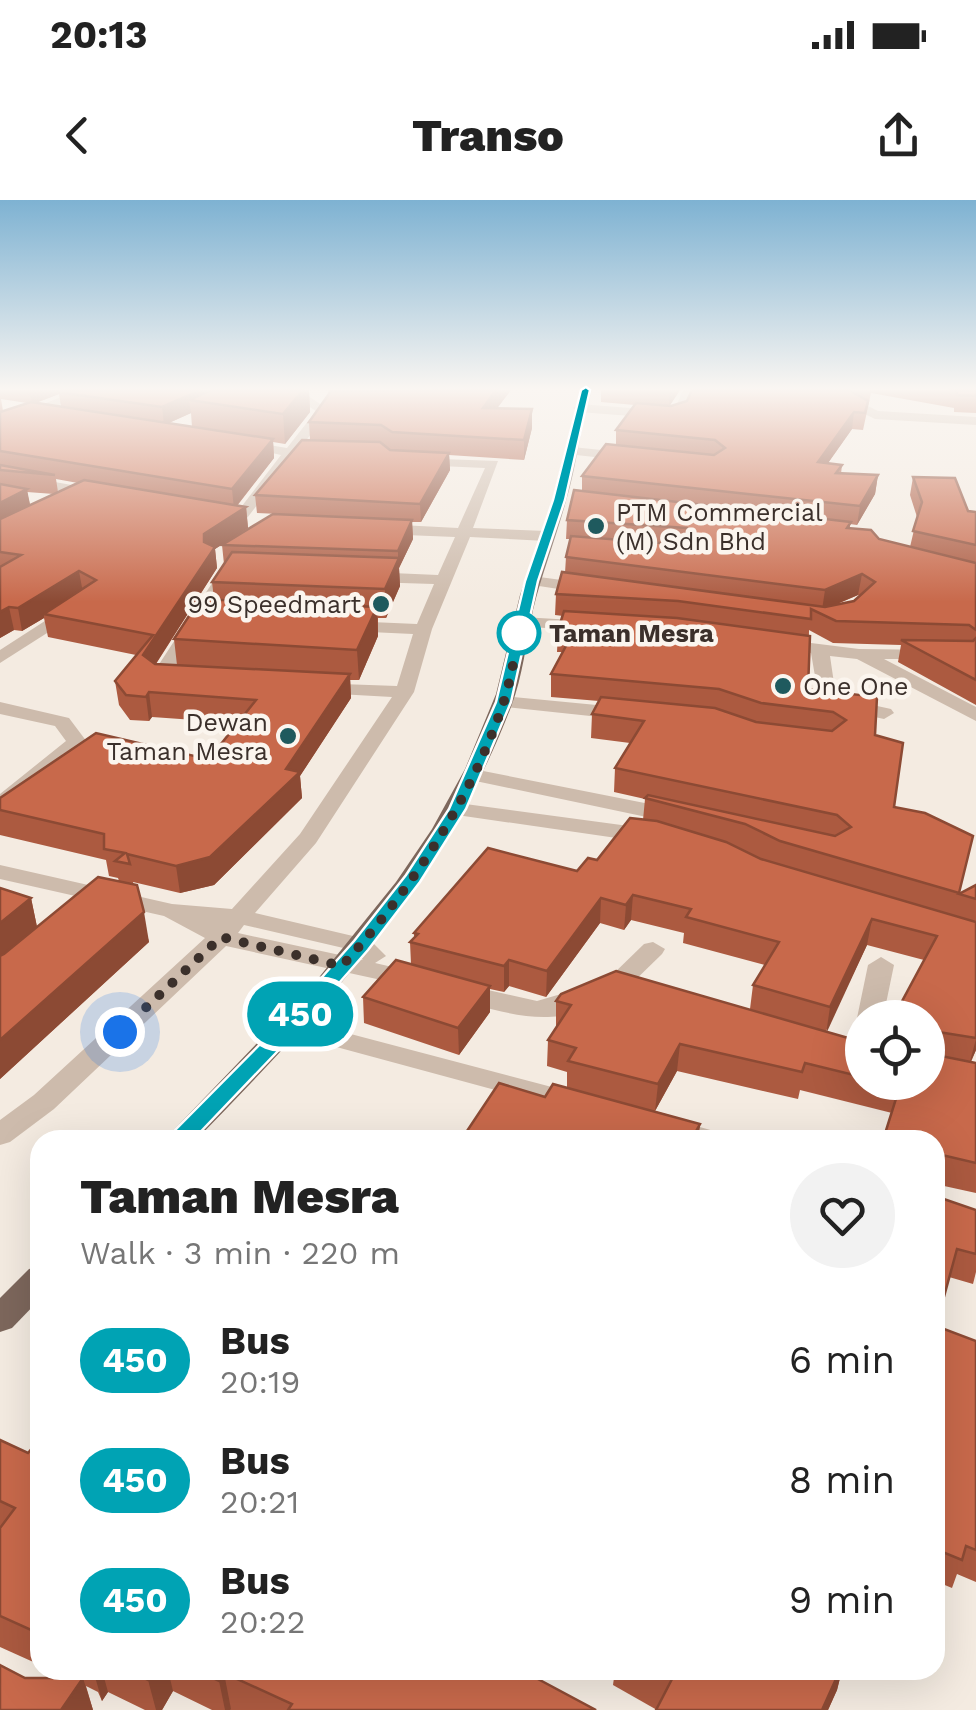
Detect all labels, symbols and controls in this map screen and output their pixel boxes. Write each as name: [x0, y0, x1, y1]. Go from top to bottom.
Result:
text: 20:13: [50, 13, 148, 57]
icon: back: [50, 108, 105, 163]
icon: share: [871, 108, 926, 163]
text: Transo: [412, 109, 564, 162]
place label: PTM Commercial (M) Sdn Bhd: [616, 498, 823, 556]
marker: PTM Commercial (M) Sdn Bhd: [585, 515, 607, 537]
place label: 99 Speedmart: [188, 590, 362, 619]
marker: 99 Speedmart: [370, 593, 392, 615]
marker: Taman Mesra: [498, 612, 540, 654]
place label: Taman Mesra: [549, 619, 714, 648]
place label: One One: [803, 672, 908, 701]
marker: One One: [772, 675, 794, 697]
place label: Dewan Taman Mesra: [107, 708, 268, 766]
marker: Dewan Taman Mesra: [277, 725, 299, 747]
line badge: 450: [242, 982, 358, 1046]
text: 450: [267, 993, 333, 1035]
map controls: [845, 1000, 945, 1100]
button: locate: [845, 1000, 945, 1100]
your location: [95, 1007, 145, 1057]
button: heart: [790, 1163, 895, 1268]
text: Taman Mesra: [80, 1168, 399, 1225]
text: Walk · 3 min · 220 m: [80, 1234, 400, 1272]
text: Bus: [220, 1319, 290, 1363]
text: 6 min: [789, 1338, 895, 1382]
text: 450: [102, 1339, 168, 1381]
text: 20:19: [220, 1363, 300, 1401]
text: Bus: [220, 1439, 290, 1483]
text: 8 min: [789, 1458, 895, 1502]
text: 450: [102, 1459, 168, 1501]
text: 20:21: [220, 1483, 299, 1521]
text: Bus: [220, 1559, 290, 1603]
text: 9 min: [789, 1578, 895, 1622]
text: 450: [102, 1579, 168, 1621]
text: 20:22: [220, 1603, 305, 1641]

